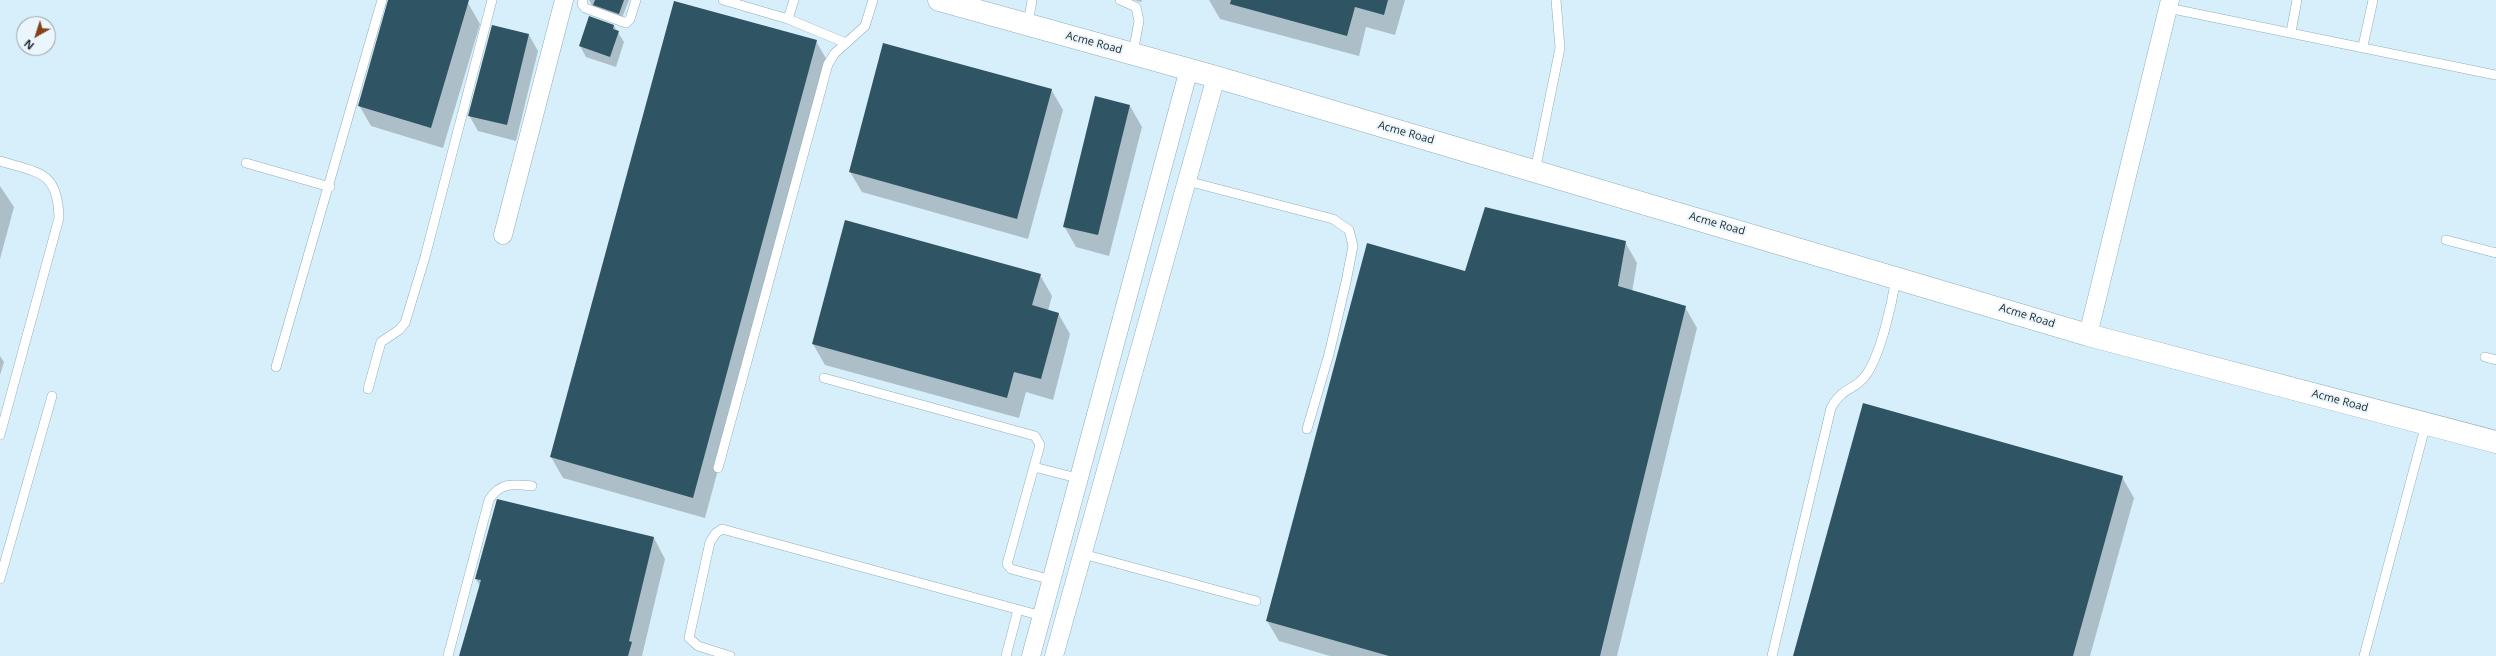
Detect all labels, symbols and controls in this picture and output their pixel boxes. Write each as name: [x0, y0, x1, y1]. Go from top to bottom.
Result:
north arrow: [16, 16, 56, 56]
street label: Acme Road: [1064, 29, 1124, 57]
text: N: [21, 36, 37, 54]
street label: Acme Road: [1376, 119, 1436, 147]
street label: Acme Road: [1687, 210, 1747, 238]
street label: Acme Road: [1997, 301, 2057, 331]
street label: Acme Road: [2310, 387, 2370, 415]

